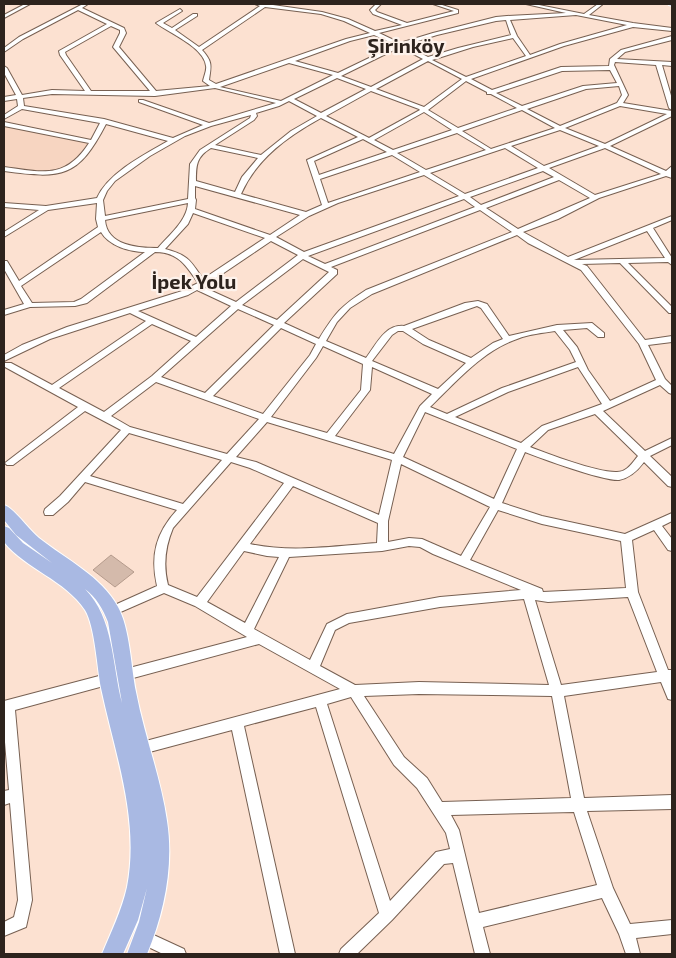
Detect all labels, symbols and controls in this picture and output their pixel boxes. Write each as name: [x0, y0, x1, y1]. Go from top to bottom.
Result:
district label: Şirinköy: [367, 33, 445, 58]
district label: İpek Yolu: [152, 269, 236, 293]

